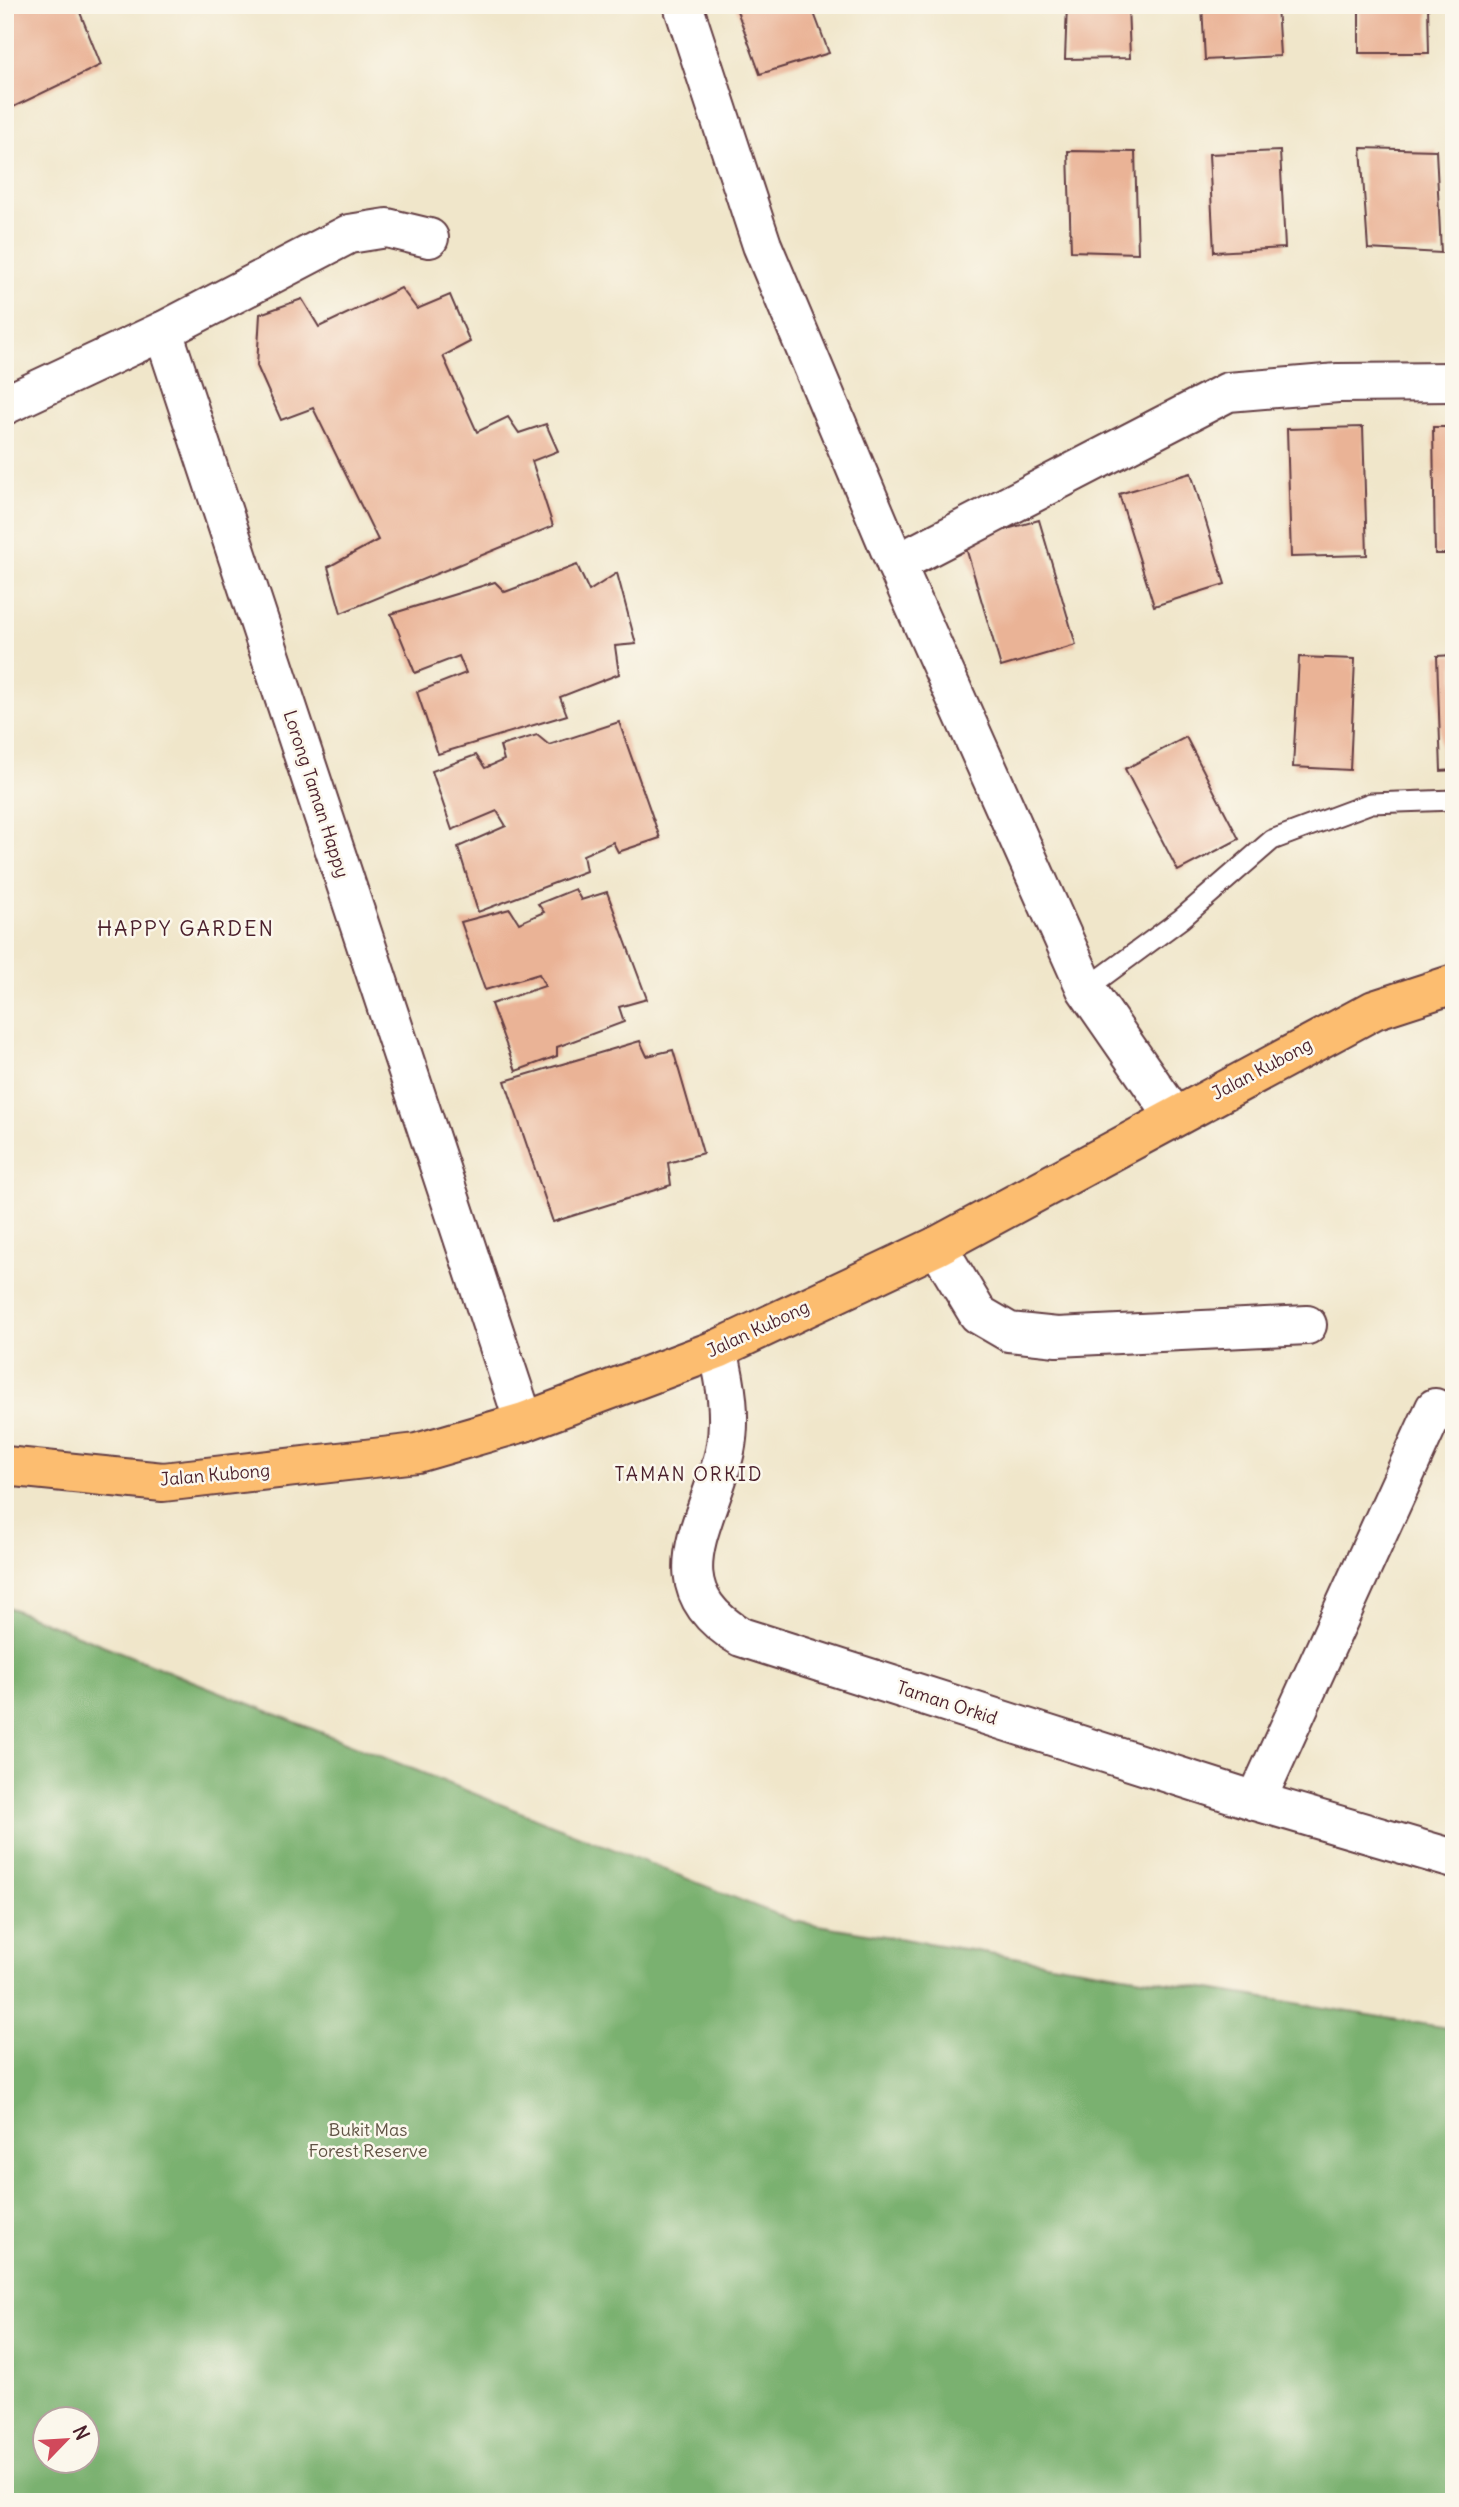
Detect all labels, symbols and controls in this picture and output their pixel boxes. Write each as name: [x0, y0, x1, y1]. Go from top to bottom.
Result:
street label: Lorong Taman Happy: [279, 707, 354, 881]
district label: HAPPY GARDEN: [97, 915, 275, 942]
street label: Jalan Kubong: [1208, 1032, 1316, 1105]
street label: Jalan Kubong: [703, 1295, 813, 1362]
street label: Jalan Kubong: [159, 1458, 271, 1491]
district label: TAMAN ORKID: [615, 1462, 763, 1486]
street label: Taman Orkid: [894, 1675, 1001, 1730]
park label: Bukit Mas Forest Reserve: [309, 2118, 428, 2162]
north arrow: [32, 2406, 102, 2476]
text: N: [68, 2422, 95, 2444]

